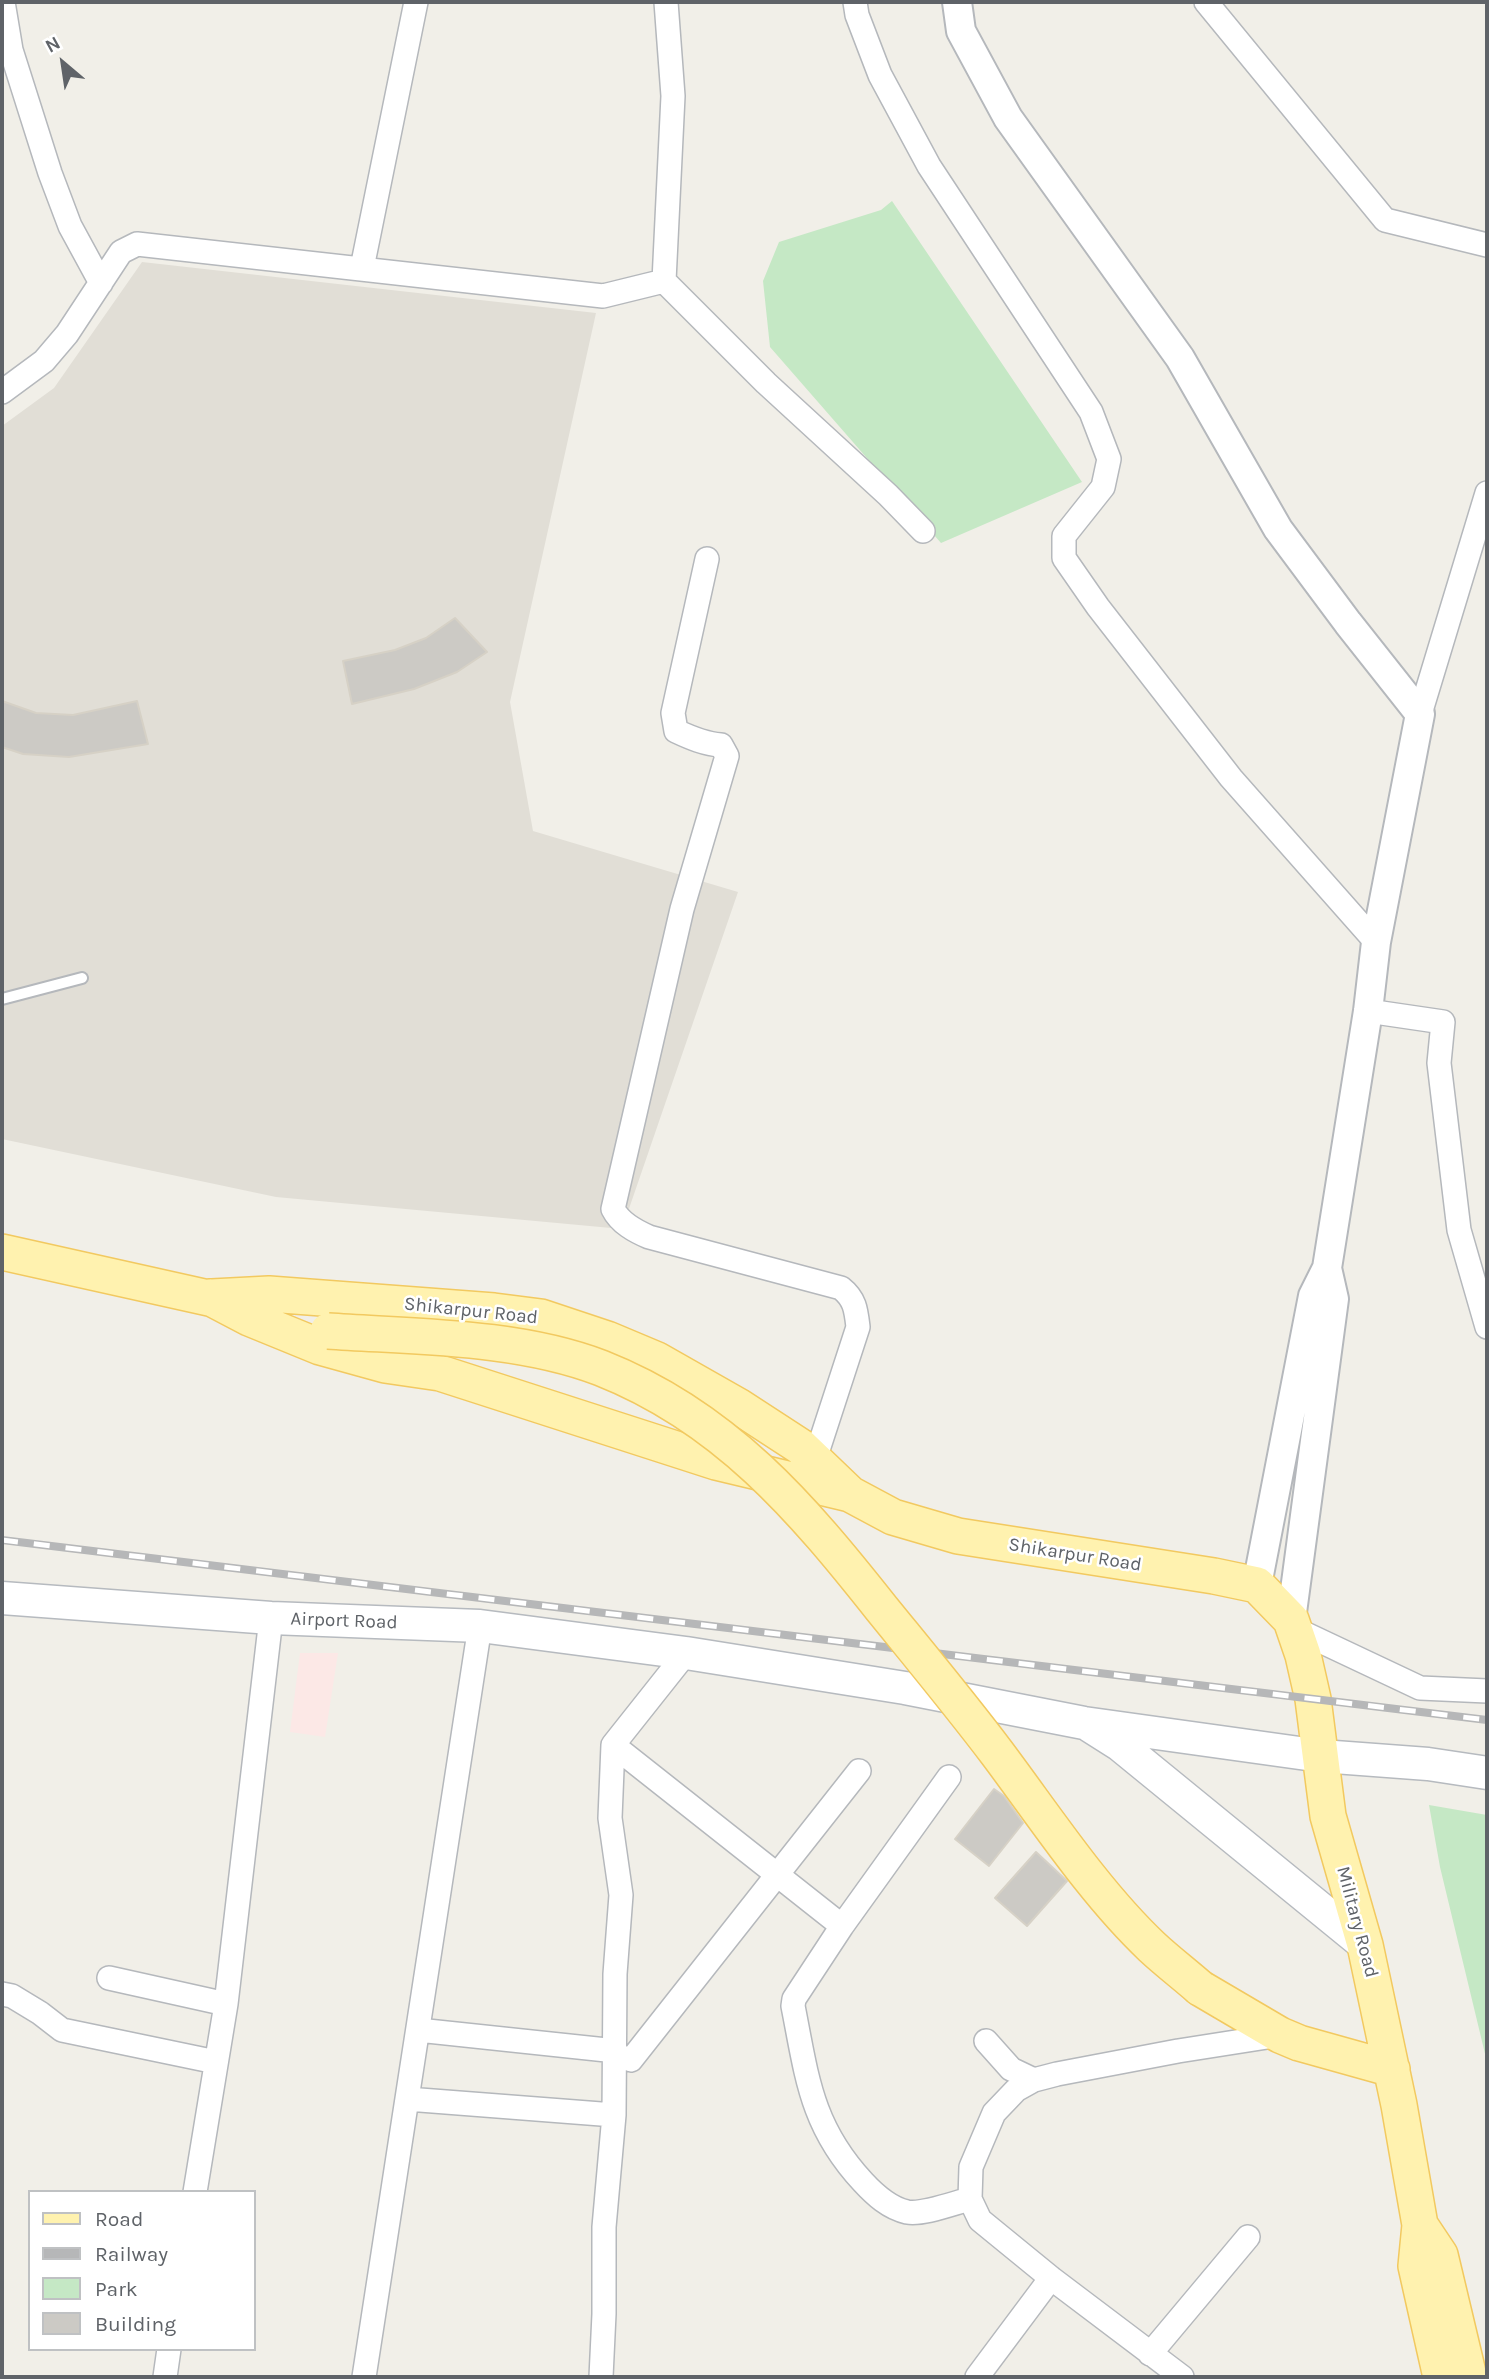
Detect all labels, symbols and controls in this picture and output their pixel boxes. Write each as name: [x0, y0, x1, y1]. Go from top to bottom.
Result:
north arrow: [28, 28, 98, 98]
text: N: [42, 32, 64, 58]
street label: Shikarpur Road: [403, 1293, 539, 1329]
street label: Shikarpur Road: [1007, 1533, 1143, 1577]
street label: Airport Road: [290, 1608, 398, 1634]
street label: Military Road: [1331, 1864, 1383, 1980]
legend: [28, 2190, 256, 2351]
text: Road: [95, 2207, 143, 2231]
text: Railway: [95, 2242, 168, 2266]
text: Park: [95, 2277, 138, 2301]
text: Building: [95, 2312, 176, 2336]

